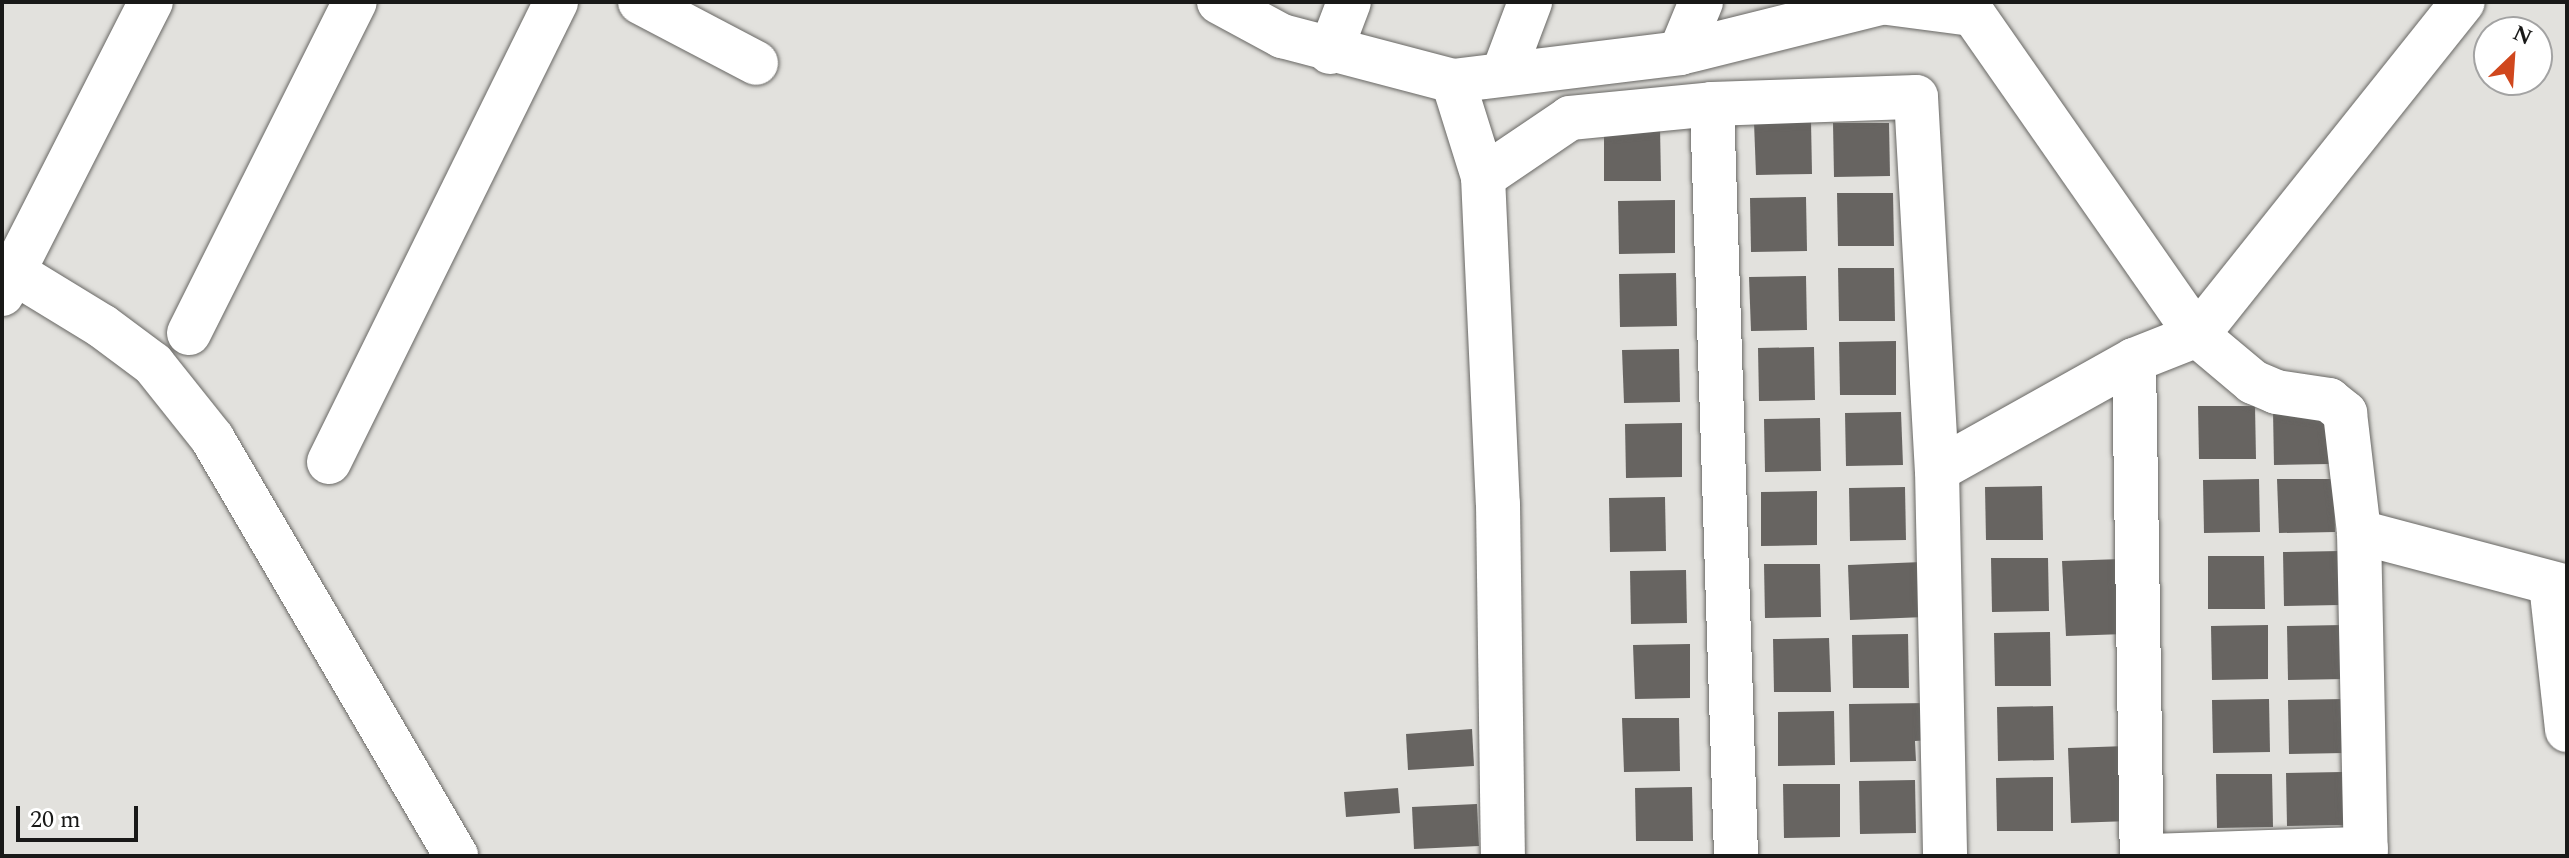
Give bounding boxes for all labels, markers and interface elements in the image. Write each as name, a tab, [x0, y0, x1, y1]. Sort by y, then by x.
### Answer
north arrow	[2473, 16, 2553, 96]
text: N	[2507, 17, 2538, 54]
scale bar	[20, 790, 142, 840]
text: 20 m	[30, 802, 81, 838]

